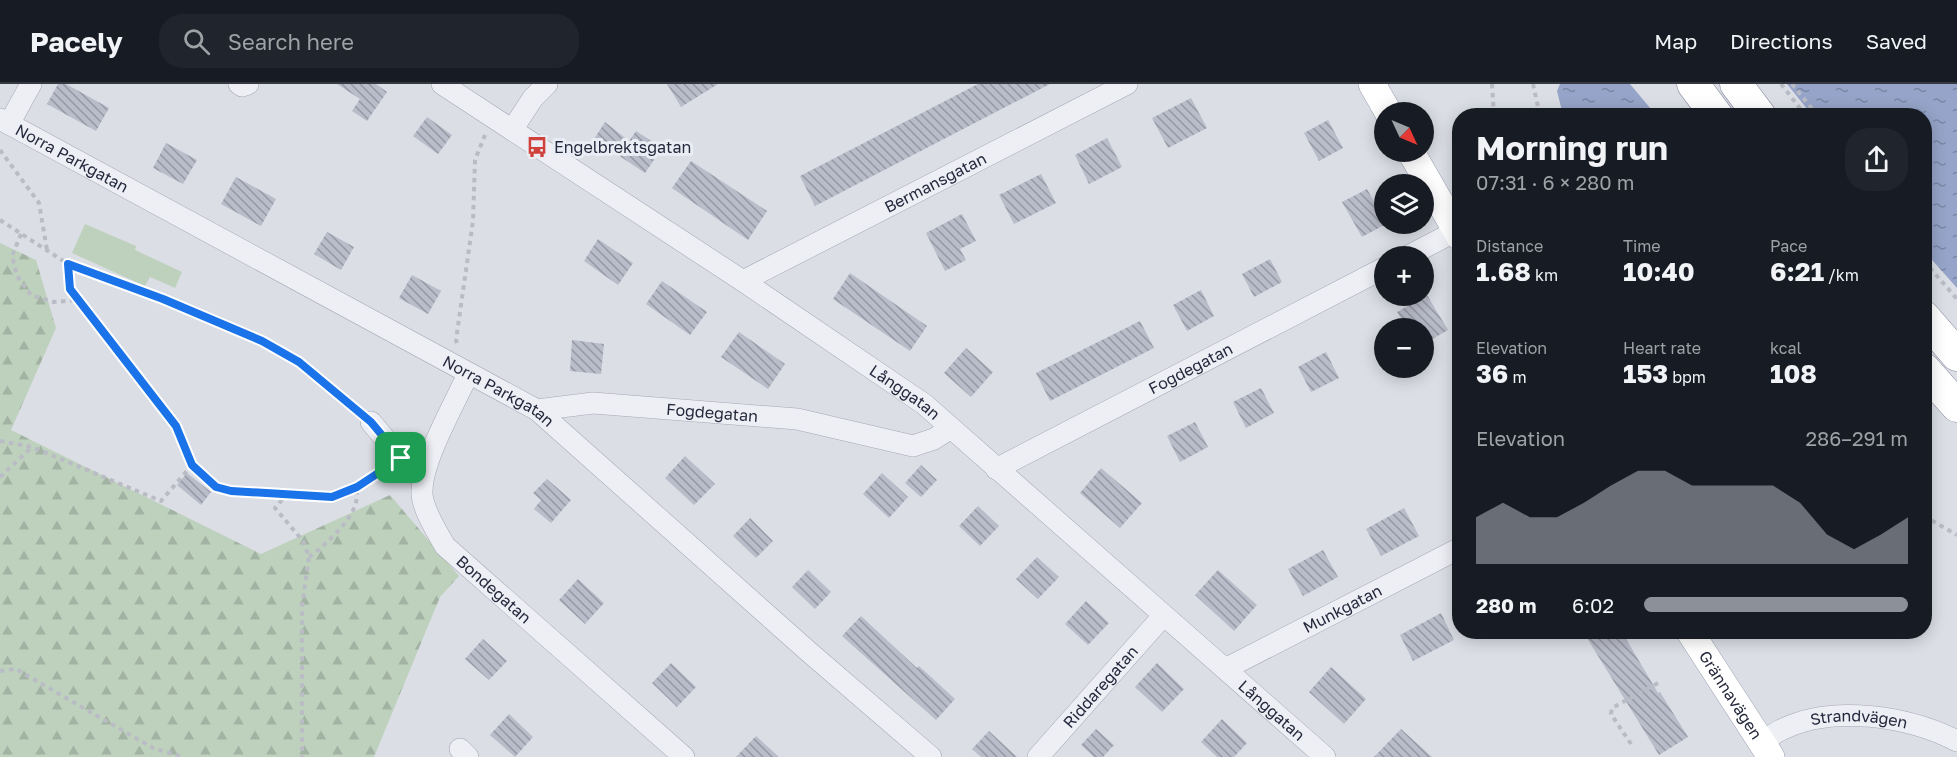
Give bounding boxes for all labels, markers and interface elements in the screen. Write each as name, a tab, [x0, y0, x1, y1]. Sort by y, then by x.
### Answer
search box	[159, 14, 579, 68]
text: Pacely	[30, 25, 123, 58]
icon: search	[180, 25, 213, 58]
text: Search here	[228, 28, 354, 55]
text: Map	[1654, 28, 1697, 54]
text: Directions	[1730, 28, 1833, 54]
text: Saved	[1866, 28, 1927, 54]
north arrow	[1374, 102, 1434, 162]
map controls	[1374, 102, 1434, 378]
street label: Norra Parkgatan	[12, 119, 132, 197]
text: Morning run	[1476, 128, 1668, 167]
button: share	[1845, 128, 1908, 191]
bus stop icon: Engelbrektsgatan	[525, 135, 549, 159]
place label: Engelbrektsgatan	[554, 137, 691, 157]
street label: Bermansgatan	[881, 148, 990, 217]
text: 07:31 · 6 × 280 m	[1476, 170, 1634, 194]
button: layers	[1374, 174, 1434, 234]
text: Distance	[1476, 236, 1543, 256]
text: Time	[1623, 236, 1661, 256]
text: Pace	[1770, 236, 1807, 256]
button: +	[1374, 246, 1434, 306]
text: 1.68	[1476, 256, 1531, 287]
text: 10:40	[1623, 256, 1695, 287]
text: 6:21	[1770, 256, 1824, 287]
text: km	[1531, 265, 1558, 285]
text: /km	[1824, 265, 1859, 285]
button: −	[1374, 318, 1434, 378]
street label: Fogdegatan	[1145, 338, 1236, 398]
text: Elevation	[1476, 338, 1547, 358]
text: Heart rate	[1623, 338, 1701, 358]
text: kcal	[1770, 338, 1802, 358]
street label: Norra Parkgatan	[439, 351, 559, 431]
text: 36	[1476, 358, 1508, 389]
text: 153	[1623, 358, 1668, 389]
text: 108	[1770, 358, 1817, 389]
street label: Långgatan	[866, 360, 944, 424]
text: m	[1508, 367, 1527, 387]
text: bpm	[1668, 367, 1706, 387]
street label: Fogdegatan	[666, 399, 759, 426]
text: Elevation	[1476, 426, 1565, 450]
text: 286–291 m	[1805, 426, 1908, 450]
pin	[375, 432, 426, 483]
icon: arrive	[384, 441, 417, 474]
street label: Bondegatan	[452, 551, 536, 628]
street label: Munkgatan	[1300, 580, 1385, 637]
text: 280 m	[1476, 593, 1537, 617]
text: 6:02	[1572, 593, 1614, 617]
street label: Riddaregatan	[1059, 641, 1142, 732]
street label: Grännavägen	[1695, 647, 1767, 743]
street label: Långgatan	[1234, 676, 1309, 745]
street label: Strandvägen	[1808, 705, 1910, 732]

